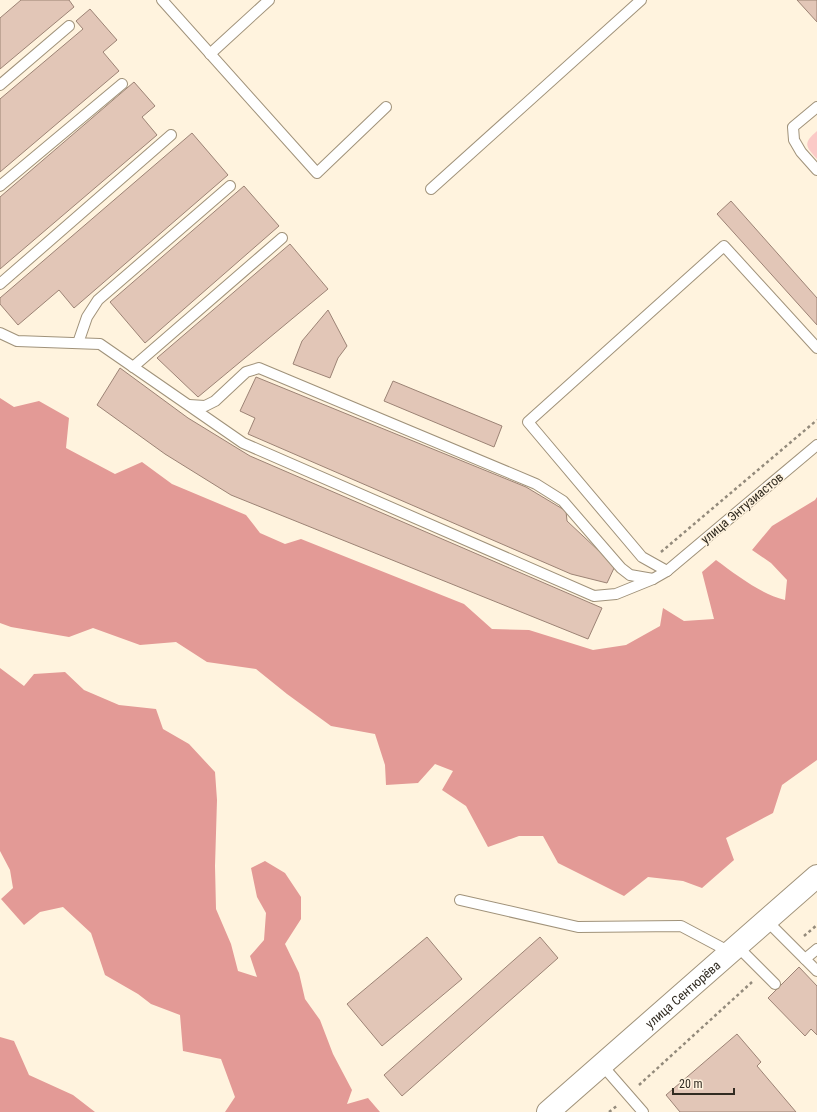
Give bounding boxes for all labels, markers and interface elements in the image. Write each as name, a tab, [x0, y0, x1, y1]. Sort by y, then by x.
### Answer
street label: улица Энтузиастов	[698, 469, 786, 547]
street label: улица Сентюрёва	[642, 957, 723, 1031]
scale bar	[673, 1070, 734, 1096]
text: 20 m	[679, 1077, 703, 1091]

